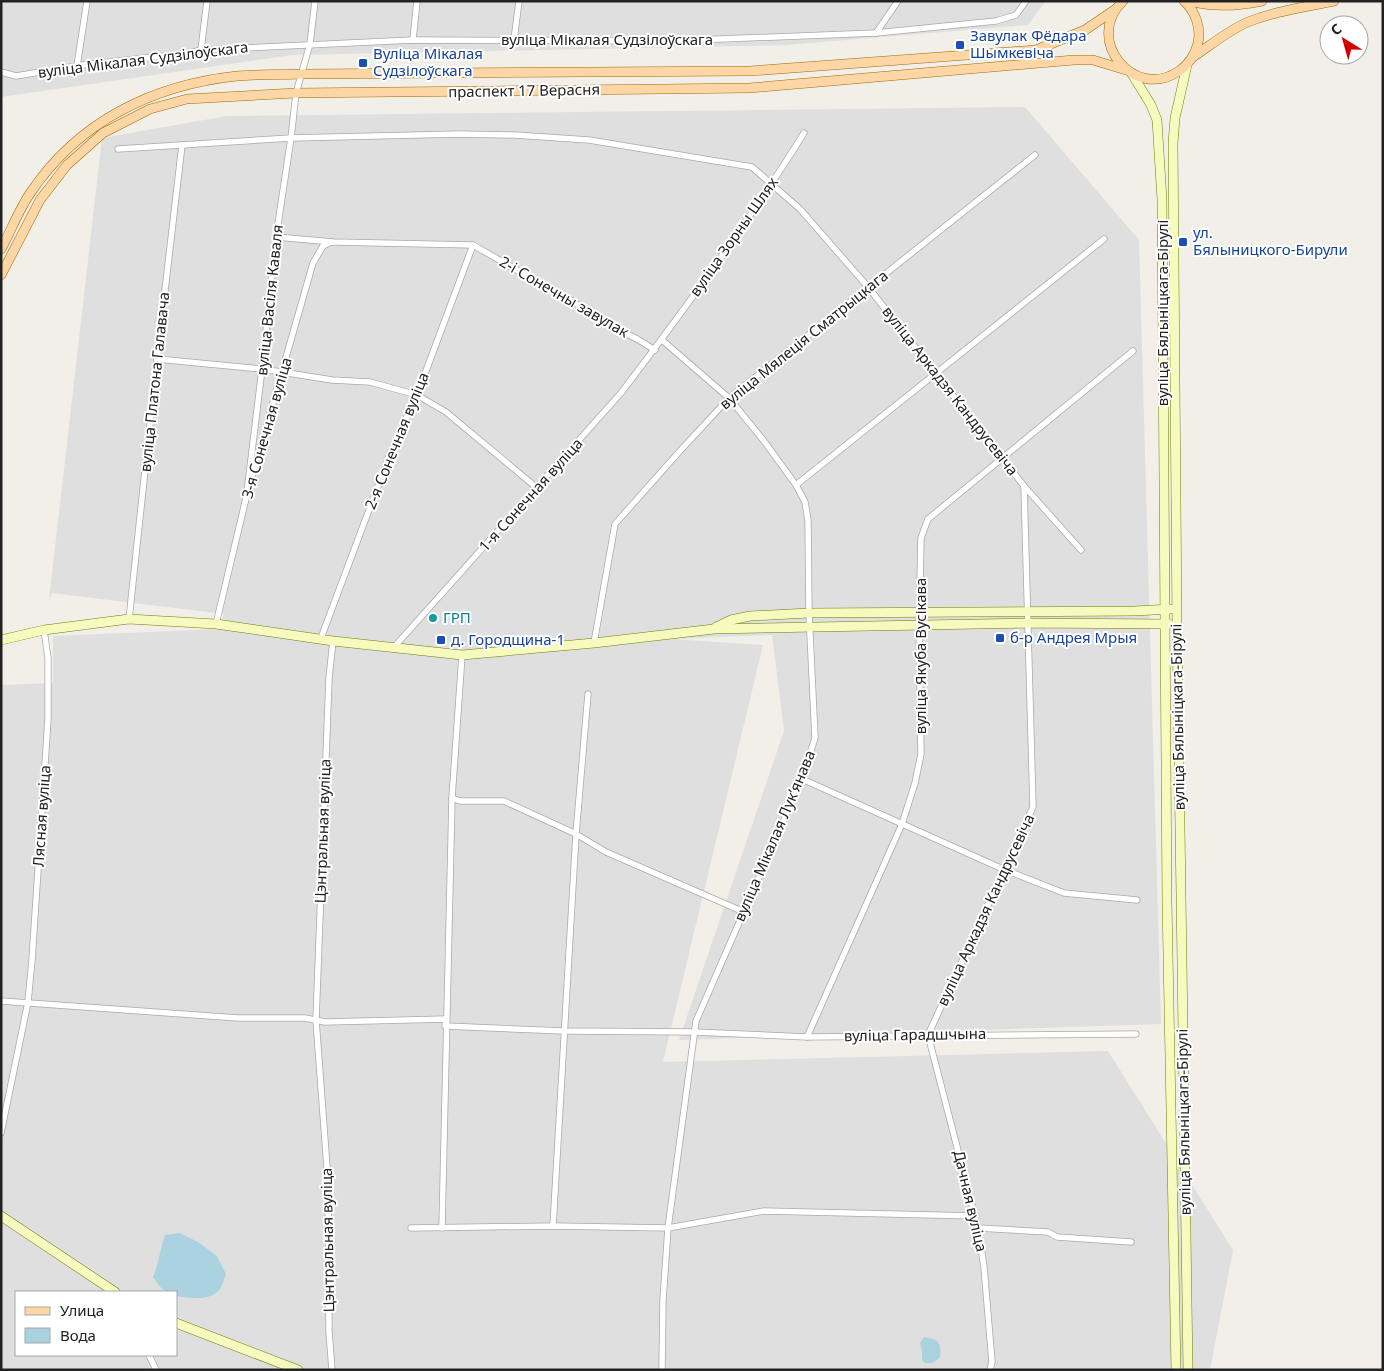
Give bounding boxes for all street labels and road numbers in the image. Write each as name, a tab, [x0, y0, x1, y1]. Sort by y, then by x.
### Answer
street label: вуліца Мікалая Судзілоўскага	[501, 29, 713, 49]
street label: вуліца Мікалая Судзілоўскага	[36, 36, 249, 82]
street label: праспект 17 Верасня	[448, 79, 600, 101]
street label: вуліца Зорны Шлях	[685, 173, 782, 300]
street label: вуліца Бялыніцкага-Бірулі	[1152, 220, 1172, 406]
street label: вуліца Васіля Каваля	[251, 223, 287, 376]
street label: 2-і Сонечны завулак	[496, 251, 633, 341]
street label: вуліца Мялеція Сматрыцкага	[715, 265, 892, 413]
street label: вуліца Платона Галавача	[135, 291, 173, 473]
street label: вуліца Аркадзя Кандрусевіча	[878, 302, 1023, 479]
street label: 3-я Сонечная вуліца	[236, 355, 296, 501]
street label: 2-я Сонечная вуліца	[359, 369, 433, 512]
street label: 1-я Сонечная вуліца	[474, 433, 587, 555]
street label: вуліца Якуба Вусікава	[910, 578, 930, 734]
street label: вуліца Бялыніцкага-Бірулі	[1165, 624, 1189, 811]
street label: вуліца Мікалая Лукʼянава	[729, 747, 819, 924]
street label: Цэнтральная вуліца	[309, 758, 335, 904]
street label: Лясная вуліца	[27, 764, 55, 868]
street label: вуліца Аркадзя Кандрусевіча	[932, 810, 1038, 1009]
street label: вуліца Гарадшчына	[844, 1023, 986, 1045]
street label: вуліца Бялыніцкага-Бірулі	[1171, 1029, 1195, 1216]
street label: Дачная вуліца	[950, 1148, 992, 1254]
street label: Цэнтральная вуліца	[316, 1168, 338, 1313]

